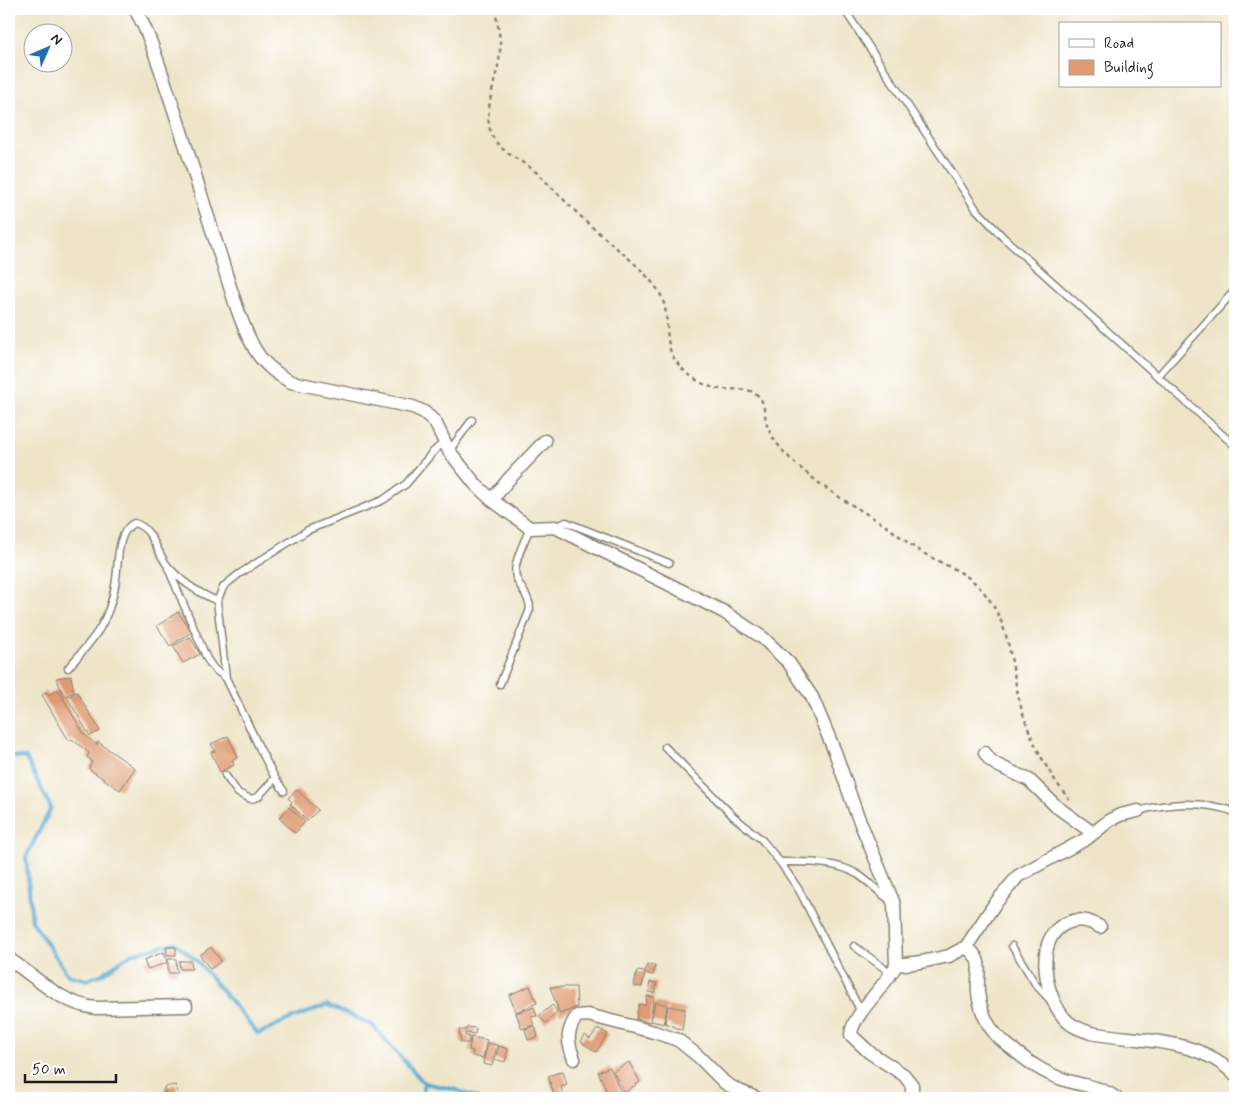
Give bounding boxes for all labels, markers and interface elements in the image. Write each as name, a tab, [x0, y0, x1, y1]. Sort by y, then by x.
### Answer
north arrow	[22, 22, 72, 72]
legend	[1059, 22, 1222, 88]
text: N	[47, 30, 66, 49]
text: Road	[1104, 34, 1134, 54]
text: Building	[1104, 58, 1154, 79]
scale bar	[25, 1052, 116, 1084]
text: 50 m	[32, 1060, 66, 1080]

